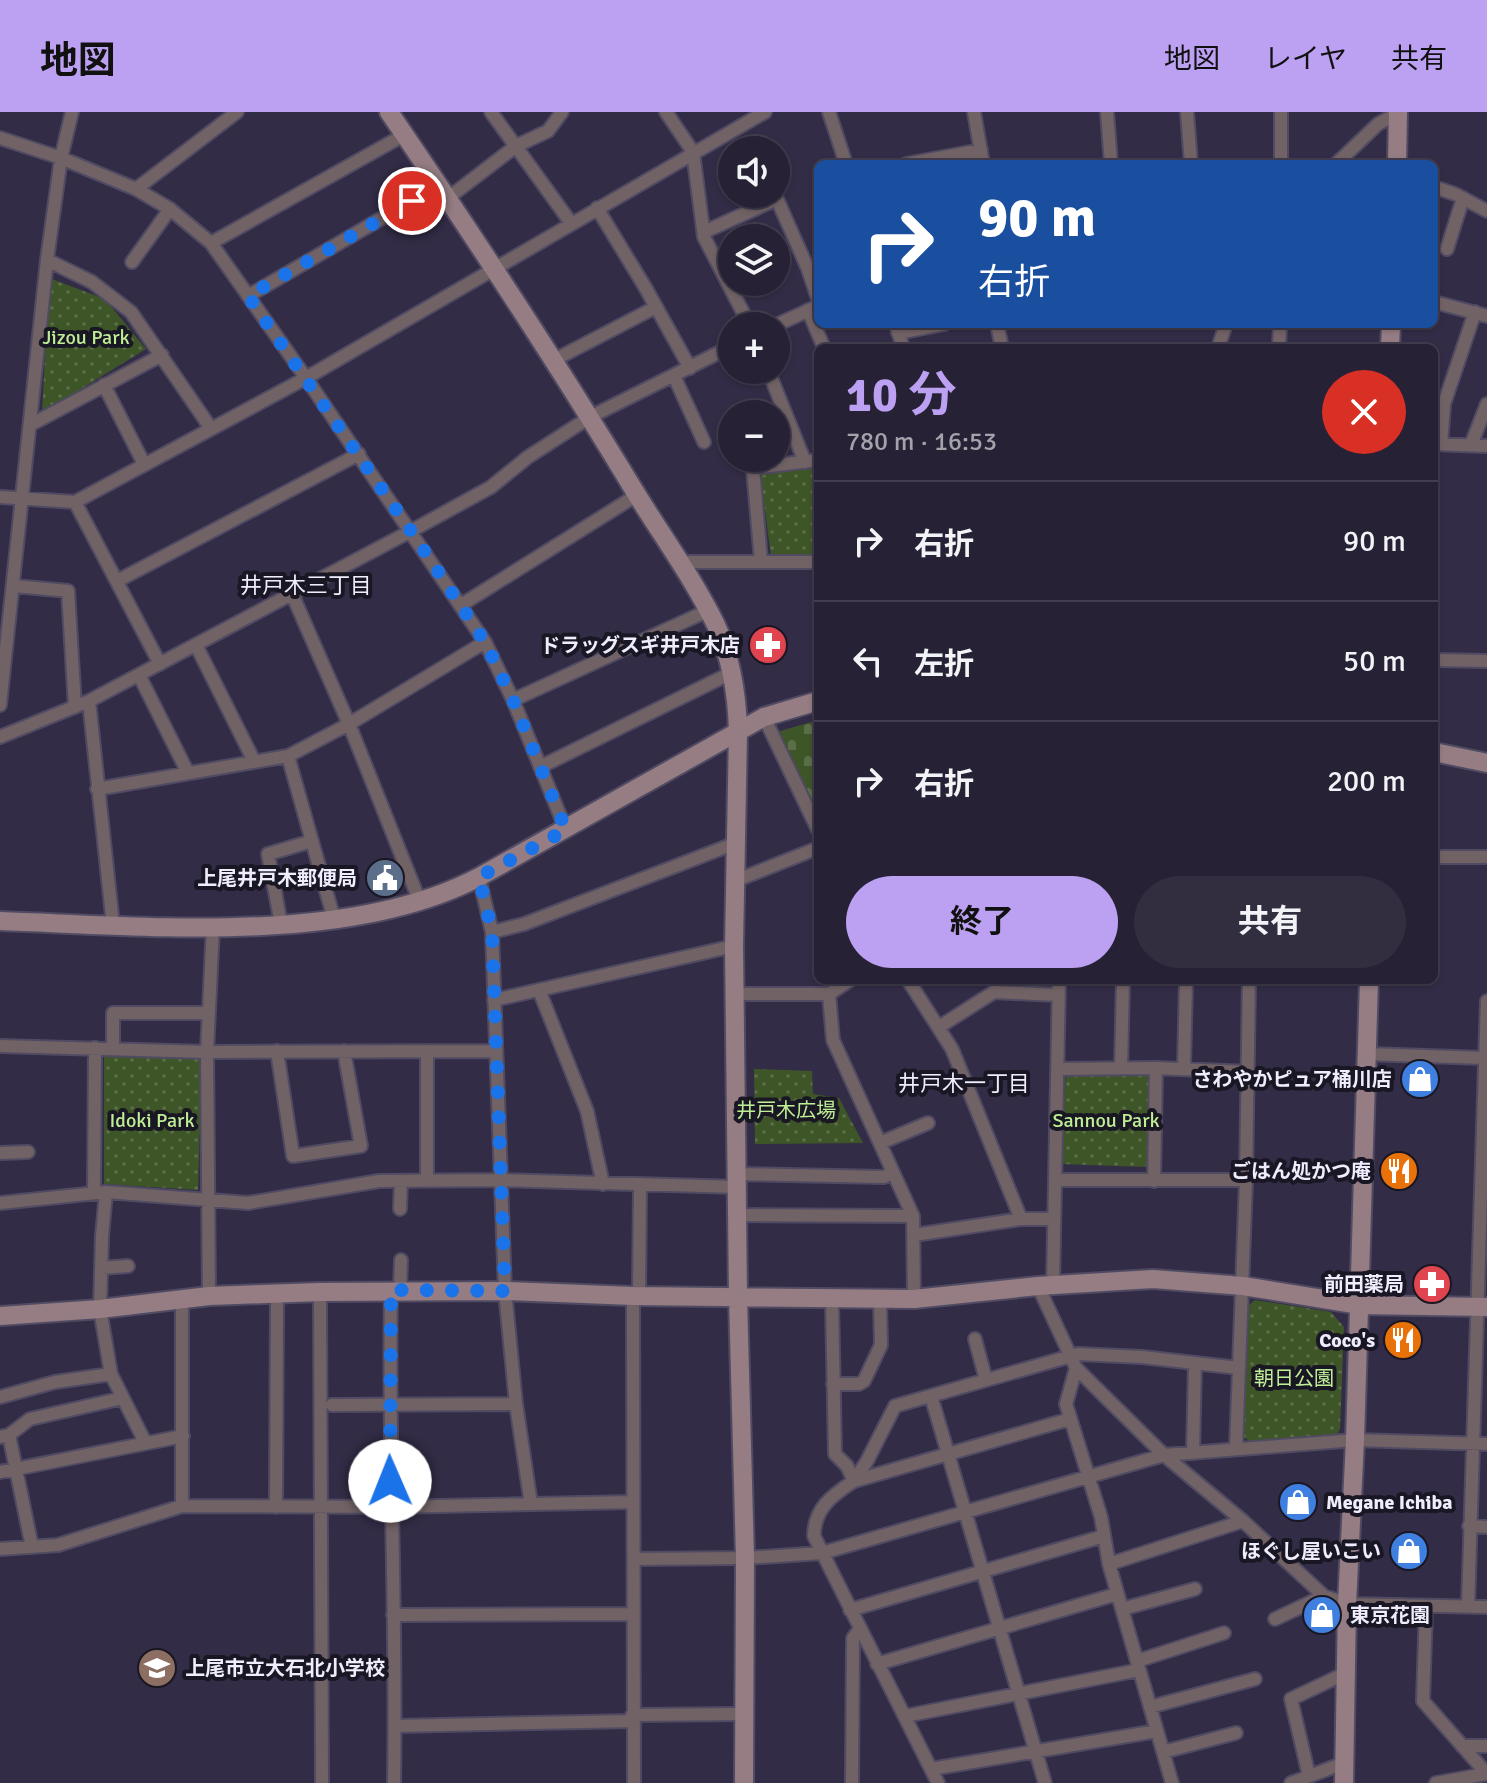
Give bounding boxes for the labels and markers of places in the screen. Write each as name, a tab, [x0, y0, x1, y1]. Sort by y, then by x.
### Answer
pin	[378, 167, 446, 235]
pharmacy icon: ドラッグスギ井戸木店	[747, 624, 789, 666]
place label: ドラッグスギ井戸木店	[540, 633, 740, 658]
public building icon: 上尾井戸木郵便局	[364, 857, 406, 899]
place label: 上尾井戸木郵便局	[197, 866, 357, 891]
shop icon: さわやかピュア桶川店	[1399, 1058, 1441, 1100]
place label: さわやかピュア桶川店	[1192, 1067, 1392, 1092]
restaurant icon: ごはん処かつ庵	[1378, 1150, 1420, 1192]
place label: ごはん処かつ庵	[1231, 1159, 1371, 1184]
pharmacy icon: 前田薬局	[1411, 1263, 1453, 1305]
place label: 前田薬局	[1324, 1272, 1404, 1297]
restaurant icon: Coco's	[1382, 1319, 1424, 1361]
place label: Coco's	[1319, 1328, 1375, 1353]
shop icon: Megane Ichiba	[1277, 1481, 1319, 1523]
place label: Megane Ichiba	[1326, 1490, 1452, 1515]
shop icon: ほぐし屋いこい	[1388, 1530, 1430, 1572]
place label: ほぐし屋いこい	[1241, 1539, 1381, 1564]
shop icon: 東京花園	[1301, 1594, 1343, 1636]
place label: 東京花園	[1350, 1603, 1430, 1628]
school or university icon: 上尾市立大石北小学校	[136, 1647, 178, 1689]
place label: 上尾市立大石北小学校	[185, 1656, 385, 1681]

